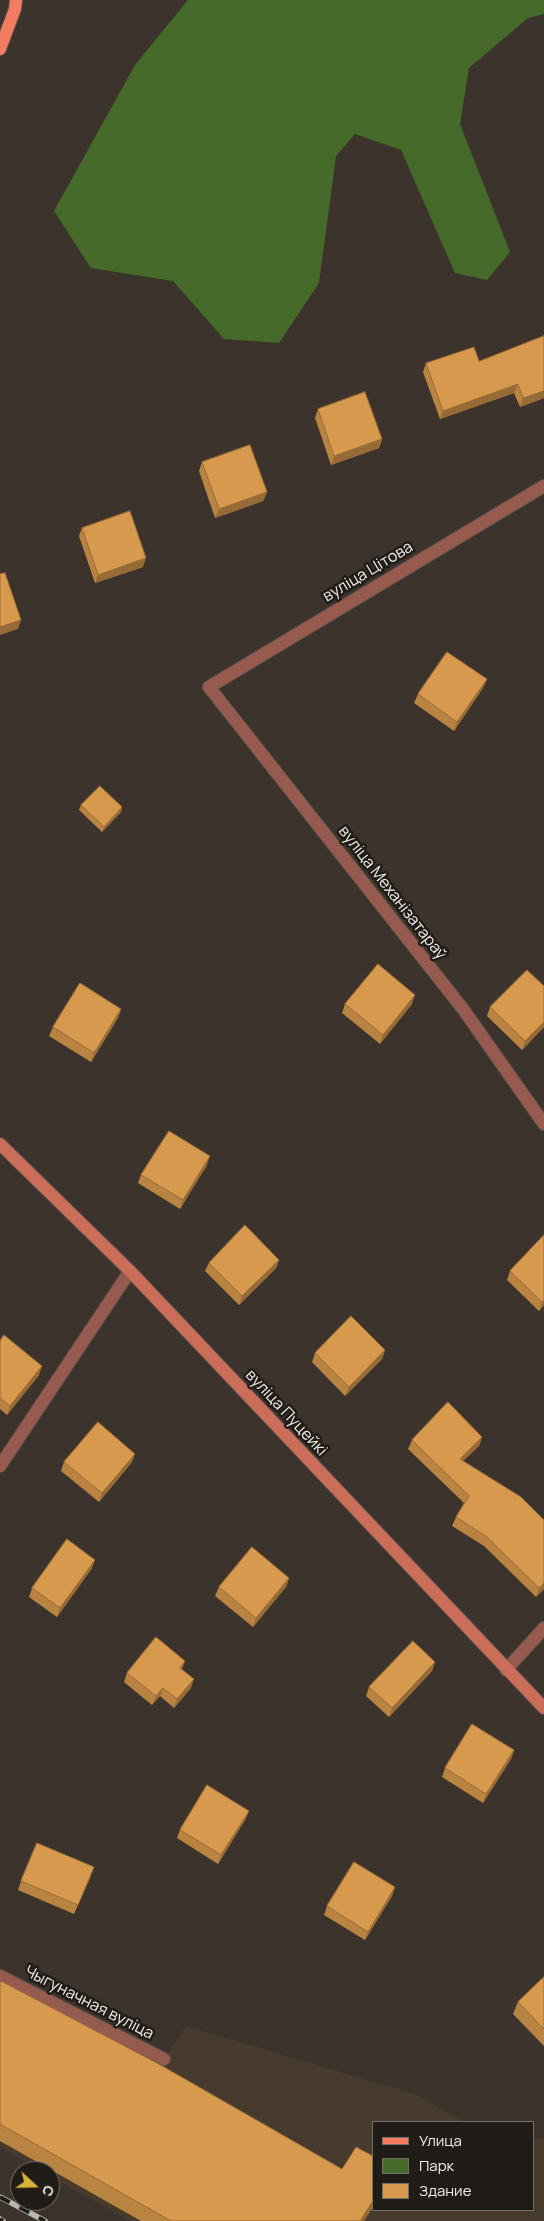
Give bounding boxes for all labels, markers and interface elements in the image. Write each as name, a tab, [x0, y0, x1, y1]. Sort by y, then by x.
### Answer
street label: вуліца Цітова	[319, 538, 417, 606]
street label: вуліца Механізатараў	[334, 822, 450, 964]
street label: вуліца Пуцейкі	[241, 1366, 331, 1460]
street label: Чыгуначная вуліца	[21, 1962, 157, 2044]
legend	[372, 2121, 534, 2211]
text: Улица	[419, 2130, 462, 2151]
text: Парк	[419, 2155, 454, 2176]
north arrow	[10, 2161, 60, 2211]
text: Здание	[419, 2180, 471, 2201]
text: С	[38, 2183, 59, 2199]

